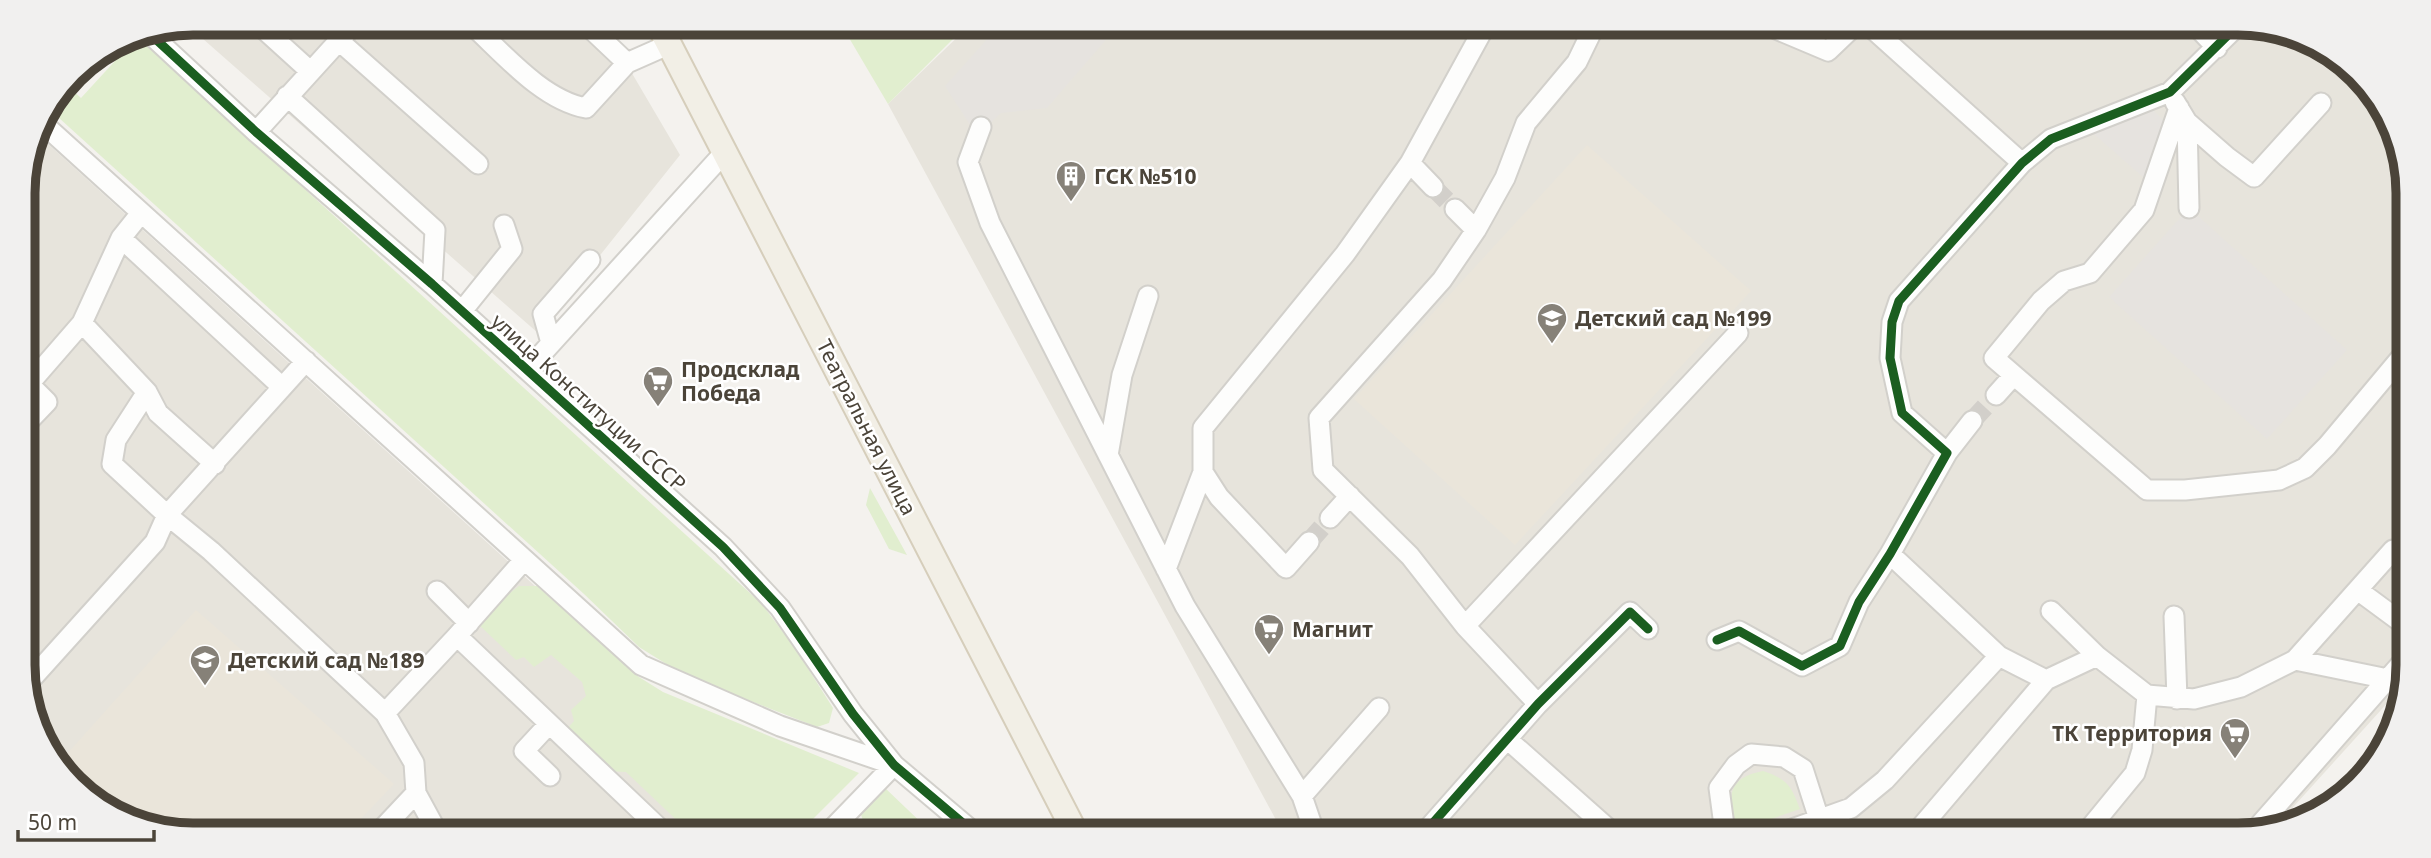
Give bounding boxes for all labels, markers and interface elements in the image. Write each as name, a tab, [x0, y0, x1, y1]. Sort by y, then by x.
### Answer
building icon: ГСК №510	[1054, 159, 1088, 203]
place label: ГСК №510	[1094, 162, 1197, 190]
school or university icon: Детский сад №199	[1535, 301, 1569, 345]
place label: Детский сад №199	[1575, 304, 1771, 332]
street label: улица Конституции СССР	[486, 307, 692, 497]
street label: Театральная улица	[811, 334, 923, 520]
place label: Продсклад Победа	[681, 355, 800, 407]
supermarket icon: Продсклад Победа	[641, 364, 675, 408]
supermarket icon: Магнит	[1252, 612, 1286, 656]
place label: Магнит	[1292, 615, 1373, 643]
school or university icon: Детский сад №189	[188, 643, 222, 687]
place label: Детский сад №189	[228, 646, 424, 674]
supermarket icon: ТК Территория	[2218, 716, 2252, 760]
place label: ТК Территория	[2052, 719, 2212, 747]
scale bar	[18, 798, 154, 842]
text: 50 m	[28, 808, 77, 836]

